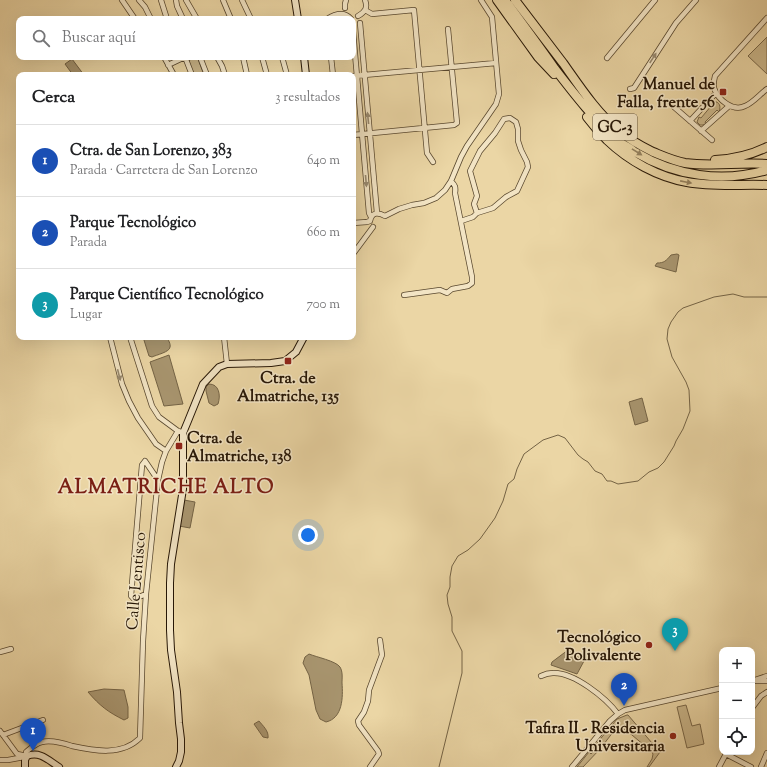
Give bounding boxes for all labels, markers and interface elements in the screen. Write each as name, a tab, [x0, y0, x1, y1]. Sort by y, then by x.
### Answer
search box	[16, 16, 356, 60]
icon: search	[30, 27, 52, 49]
text: Buscar aquí	[62, 28, 136, 49]
one-way arrow	[649, 53, 657, 63]
place label: Manuel de Falla, frente 56	[617, 74, 716, 115]
text: Cerca	[32, 86, 75, 110]
marker: Manuel de Falla, frente 56	[718, 87, 728, 97]
text: 3 resultados	[275, 89, 340, 107]
one-way arrow	[365, 112, 372, 124]
road number: GC-3	[593, 114, 637, 140]
text: Ctra. de San Lorenzo, 383	[70, 141, 232, 162]
one-way arrow	[631, 149, 643, 156]
text: 1	[43, 152, 47, 170]
text: 640 m	[307, 152, 340, 170]
text: Parada · Carretera de San Lorenzo	[70, 162, 258, 180]
one-way arrow	[363, 175, 370, 187]
one-way arrow	[680, 179, 692, 185]
text: Parque Tecnológico	[70, 213, 196, 234]
text: 2	[42, 224, 48, 242]
text: 660 m	[307, 224, 340, 242]
text: Parada	[70, 234, 107, 252]
text: Parque Científico Tecnológico	[70, 285, 264, 306]
text: 3	[42, 296, 48, 314]
text: 700 m	[306, 296, 340, 314]
text: Lugar	[70, 306, 102, 324]
marker: Ctra. de Almatriche, 135	[283, 356, 293, 366]
place label: Ctra. de Almatriche, 135	[237, 368, 340, 409]
one-way arrow	[117, 369, 123, 381]
place label: Ctra. de Almatriche, 138	[187, 428, 292, 469]
marker: Ctra. de Almatriche, 138	[174, 441, 184, 451]
district label: ALMATRICHE ALTO	[57, 474, 275, 503]
your location	[298, 525, 318, 545]
street label: Calle Lentisco	[122, 531, 153, 631]
pin: 3	[662, 618, 688, 651]
place label: Tecnológico Polivalente	[557, 627, 642, 668]
marker: Tecnológico Polivalente	[644, 640, 654, 650]
map controls	[719, 647, 755, 755]
button: +	[719, 647, 755, 683]
pin: 2	[611, 673, 637, 706]
button: −	[719, 683, 755, 719]
pin: 1	[20, 718, 46, 751]
place label: Tafira II - Residencia Universitaria	[526, 718, 666, 759]
button: locate	[719, 719, 755, 755]
marker: Tafira II - Residencia Universitaria	[668, 731, 678, 741]

